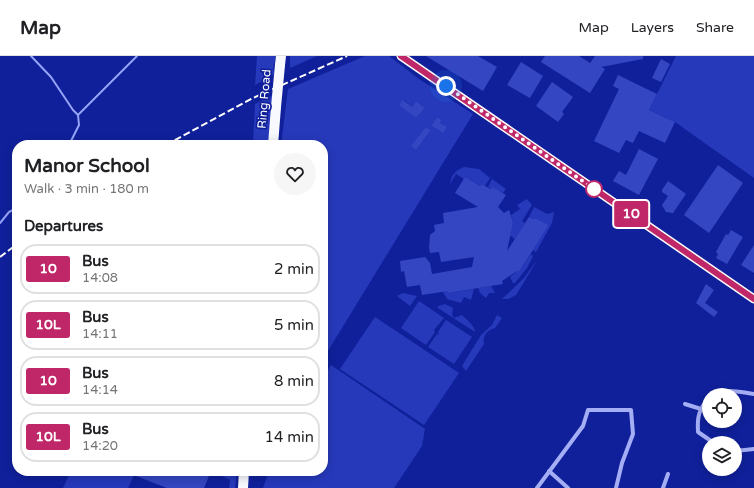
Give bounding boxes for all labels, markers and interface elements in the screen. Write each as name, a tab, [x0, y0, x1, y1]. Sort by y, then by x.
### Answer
text: Map	[20, 17, 61, 39]
text: Map	[579, 19, 609, 36]
text: Layers	[631, 19, 674, 36]
text: Share	[696, 19, 734, 36]
street label: Ring Road	[254, 69, 274, 129]
your location	[436, 76, 456, 96]
button: heart	[274, 153, 316, 195]
text: Manor School	[24, 155, 150, 177]
unlabelled marker	[585, 180, 603, 198]
text: Walk · 3 min · 180 m	[24, 181, 149, 197]
line badge: 10	[613, 201, 649, 227]
text: 10	[622, 205, 640, 222]
text: Departures	[24, 217, 103, 235]
text: Bus	[82, 252, 109, 270]
text: 10	[39, 260, 57, 277]
text: 2 min	[274, 260, 314, 278]
text: 14:08	[82, 270, 118, 286]
text: Bus	[82, 308, 109, 326]
text: 10L	[35, 316, 61, 333]
text: 5 min	[274, 316, 314, 334]
text: 14:11	[82, 326, 118, 342]
text: Bus	[82, 364, 109, 382]
text: 10	[39, 372, 57, 389]
text: 8 min	[274, 372, 314, 390]
text: 14:14	[82, 382, 118, 398]
map controls	[702, 388, 742, 476]
button: locate	[702, 388, 742, 428]
text: Bus	[82, 420, 109, 438]
text: 10L	[35, 428, 61, 445]
text: 14 min	[265, 428, 314, 446]
button: layers	[702, 436, 742, 476]
text: 14:20	[82, 438, 118, 454]

